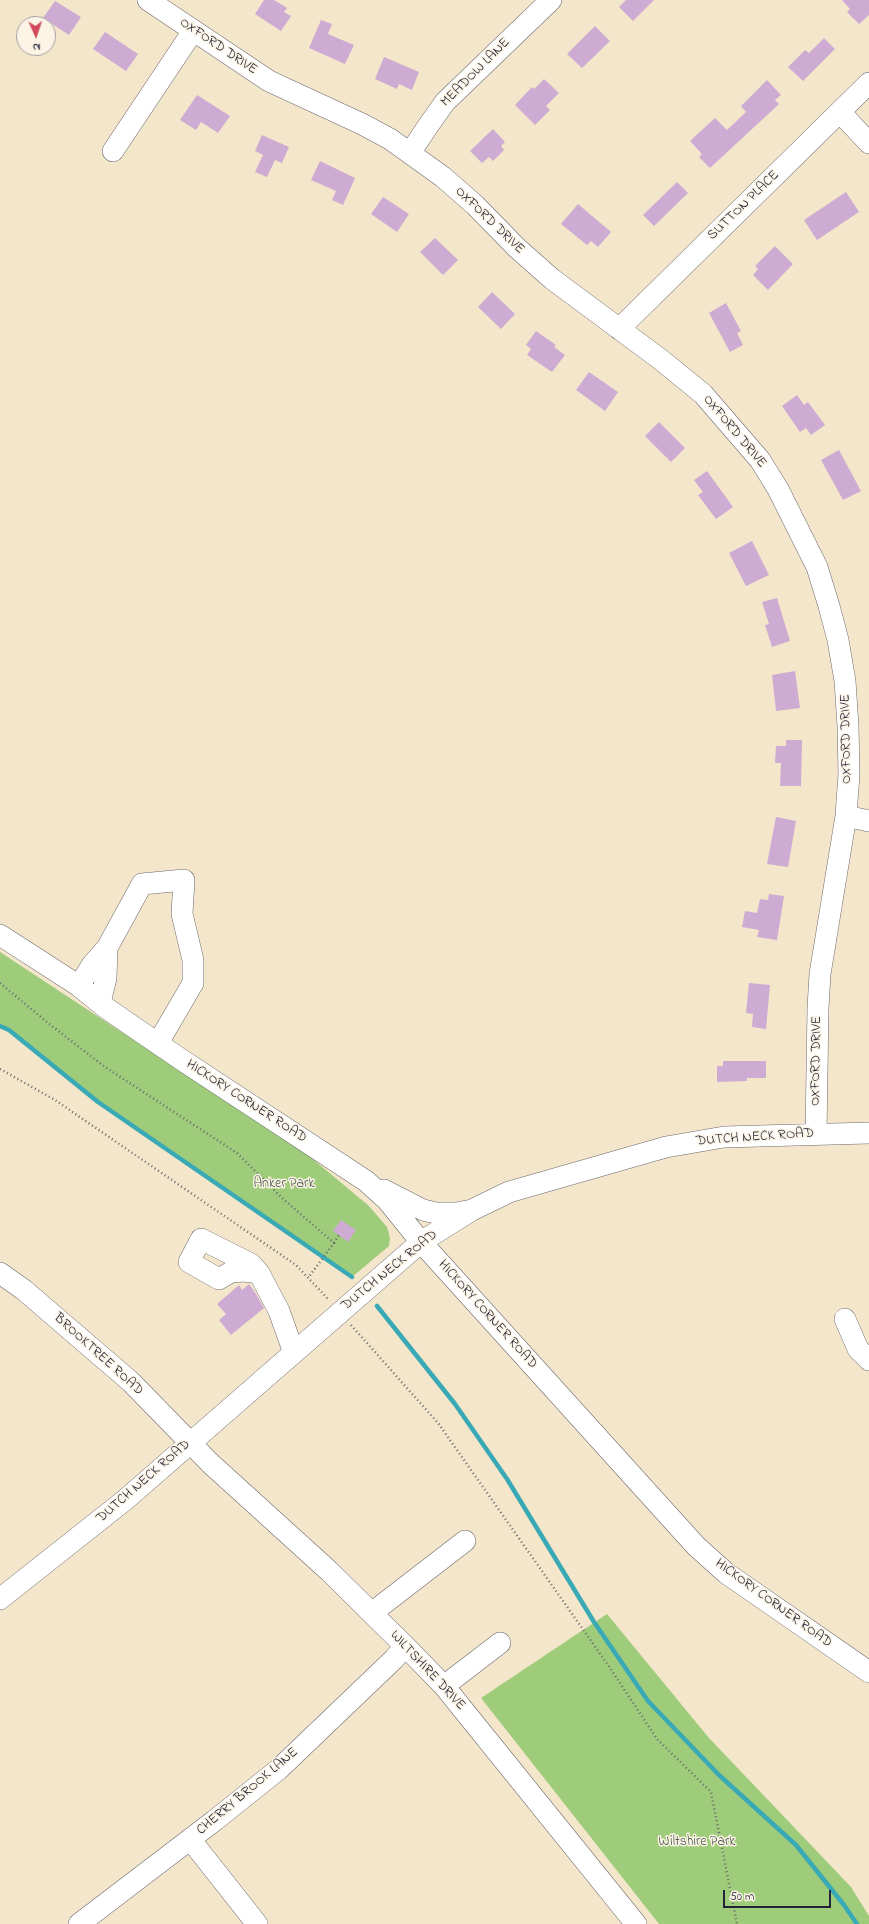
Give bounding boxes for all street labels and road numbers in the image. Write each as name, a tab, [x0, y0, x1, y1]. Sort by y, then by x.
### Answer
street label: OXFORD DRIVE	[176, 15, 260, 79]
street label: MEADOW LANE	[438, 35, 514, 111]
street label: SUTTON PLACE	[705, 168, 783, 244]
street label: OXFORD DRIVE	[451, 184, 527, 258]
street label: OXFORD DRIVE	[699, 392, 769, 472]
street label: OXFORD DRIVE	[838, 694, 856, 784]
street label: OXFORD DRIVE	[808, 1016, 826, 1106]
street label: HICKORY CORNER ROAD	[183, 1057, 309, 1147]
street label: DUTCH NECK ROAD	[695, 1125, 815, 1151]
street label: DUTCH NECK ROAD	[339, 1227, 441, 1315]
street label: HICKORY CORNER ROAD	[434, 1257, 540, 1373]
street label: BROOKTREE ROAD	[50, 1310, 146, 1400]
street label: DUTCH NECK ROAD	[94, 1437, 194, 1527]
street label: HICKORY CORNER ROAD	[711, 1556, 835, 1652]
street label: WILTSHIRE DRIVE	[386, 1628, 468, 1714]
street label: CHERRY BROOK LANE	[194, 1745, 302, 1839]

